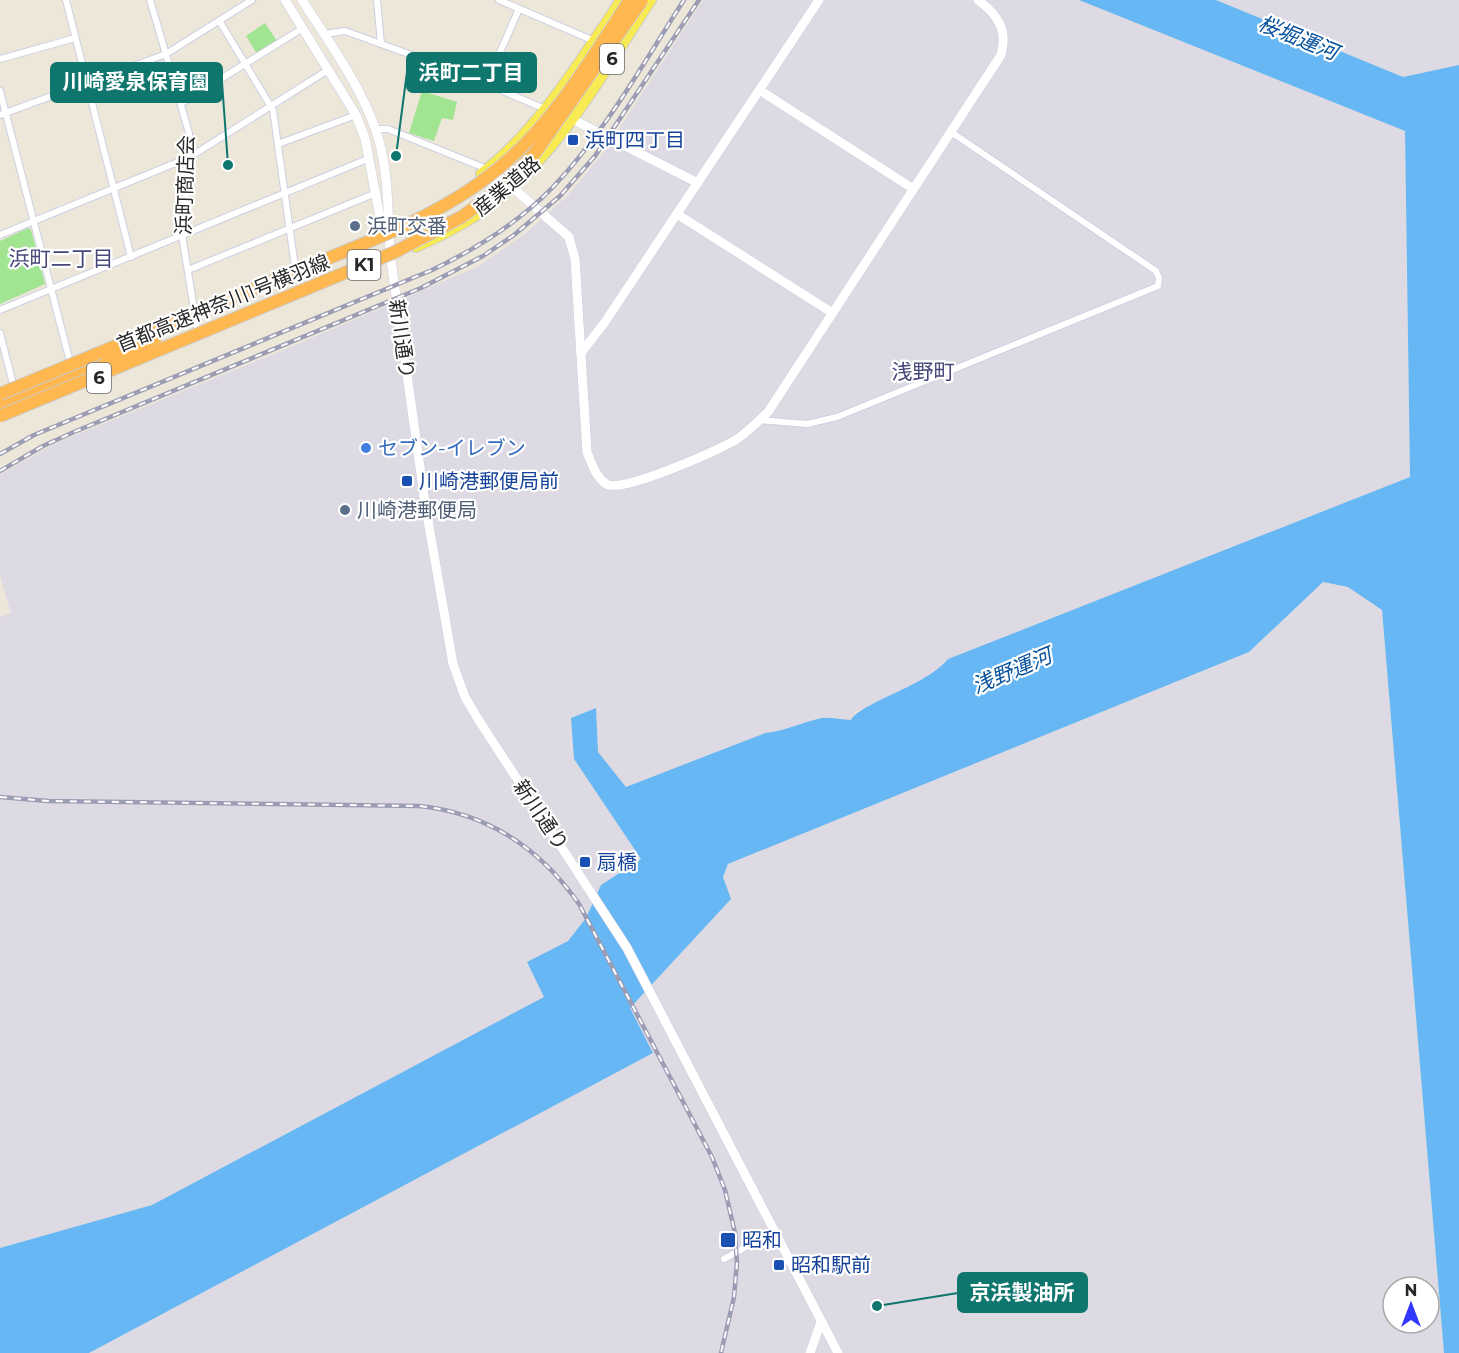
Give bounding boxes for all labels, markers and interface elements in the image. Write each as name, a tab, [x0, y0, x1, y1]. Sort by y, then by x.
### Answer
water label: 桜堀運河	[1255, 10, 1346, 66]
road number: 6	[600, 44, 624, 74]
callout: 浜町二丁目	[407, 53, 536, 92]
text: 浜町二丁目	[419, 60, 524, 85]
callout: 川崎愛泉保育園	[51, 63, 222, 102]
text: 川崎愛泉保育園	[63, 69, 210, 94]
place label: 浜町四丁目	[585, 128, 685, 152]
marker: 浜町四丁目	[566, 133, 580, 147]
street label: 浜町商店会	[171, 135, 199, 235]
street label: 産業道路	[469, 151, 545, 221]
place label: 浜町交番	[367, 214, 447, 238]
marker: 浜町交番	[348, 219, 362, 233]
district label: 浜町二丁目	[9, 246, 114, 271]
street label: 首都高速神奈川1号横羽線	[113, 249, 333, 357]
road number: K1	[348, 250, 380, 280]
street label: 新川通り	[385, 298, 419, 380]
district label: 浅野町	[892, 359, 955, 384]
road number: 6	[87, 363, 111, 393]
place label: セブン-イレブン	[378, 436, 526, 460]
marker: セブン-イレブン	[359, 441, 373, 455]
place label: 川崎港郵便局前	[419, 469, 559, 493]
marker: 川崎港郵便局前	[400, 474, 414, 488]
place label: 川崎港郵便局	[357, 498, 477, 522]
marker: 川崎港郵便局	[338, 503, 352, 517]
water label: 浅野運河	[968, 641, 1059, 698]
street label: 新川通り	[509, 775, 573, 855]
place label: 扇橋	[597, 850, 637, 874]
marker: 扇橋	[578, 855, 592, 869]
place label: 昭和	[742, 1228, 782, 1252]
marker: 昭和	[719, 1231, 737, 1249]
place label: 昭和駅前	[791, 1253, 871, 1277]
marker: 昭和駅前	[772, 1258, 786, 1272]
callout: 京浜製油所	[958, 1273, 1087, 1312]
north arrow	[1381, 1275, 1441, 1335]
text: 京浜製油所	[970, 1280, 1075, 1305]
text: N	[1405, 1281, 1417, 1300]

